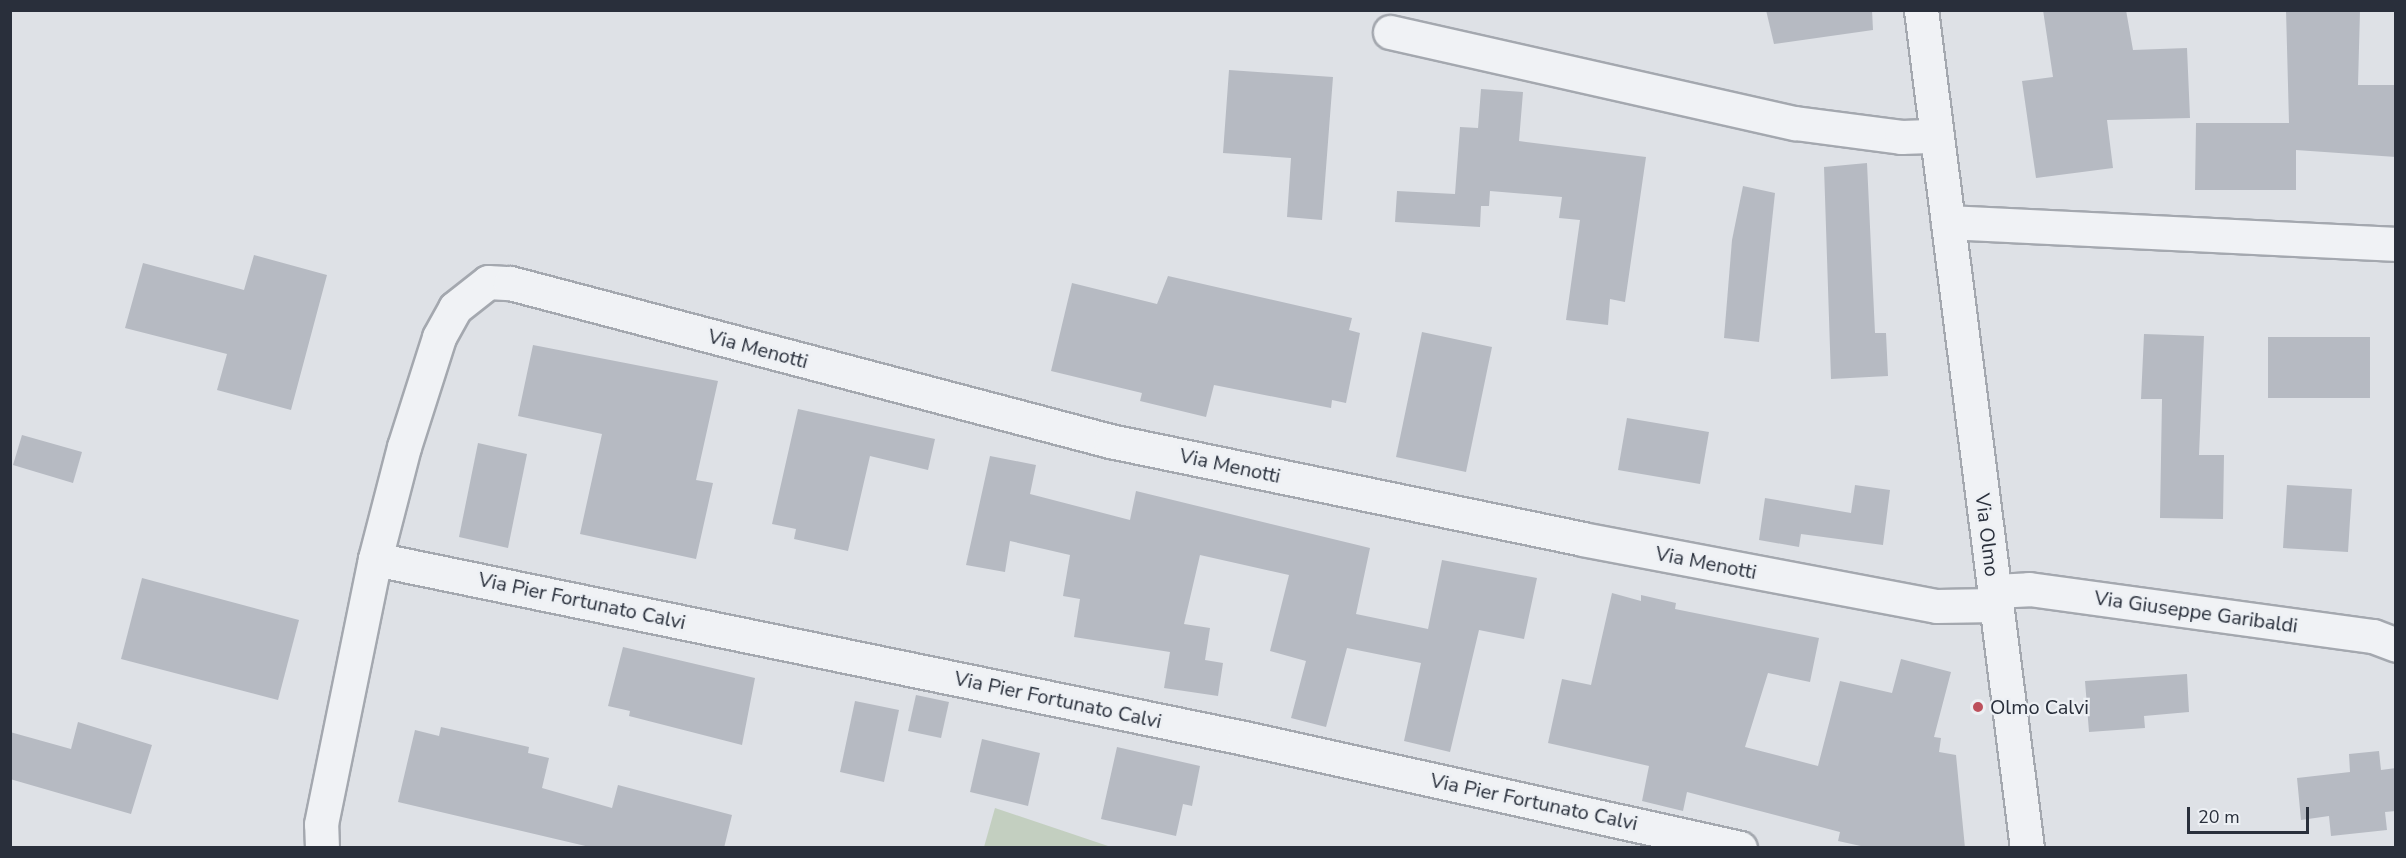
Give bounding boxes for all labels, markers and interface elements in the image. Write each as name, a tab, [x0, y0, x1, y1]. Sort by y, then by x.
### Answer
street label: Via Menotti	[705, 324, 811, 374]
street label: Via Menotti	[1177, 444, 1283, 488]
street label: Via Olmo	[1970, 492, 2004, 578]
street label: Via Menotti	[1653, 541, 1759, 585]
street label: Via Pier Fortunato Calvi	[476, 567, 688, 635]
street label: Via Giuseppe Garibaldi	[2093, 586, 2299, 638]
street label: Via Pier Fortunato Calvi	[952, 666, 1164, 734]
place label: Olmo Calvi	[1990, 695, 2089, 719]
marker: Olmo Calvi	[1971, 700, 1985, 714]
street label: Via Pier Fortunato Calvi	[1428, 768, 1640, 836]
scale bar	[2190, 795, 2312, 833]
text: 20 m	[2198, 805, 2240, 829]

